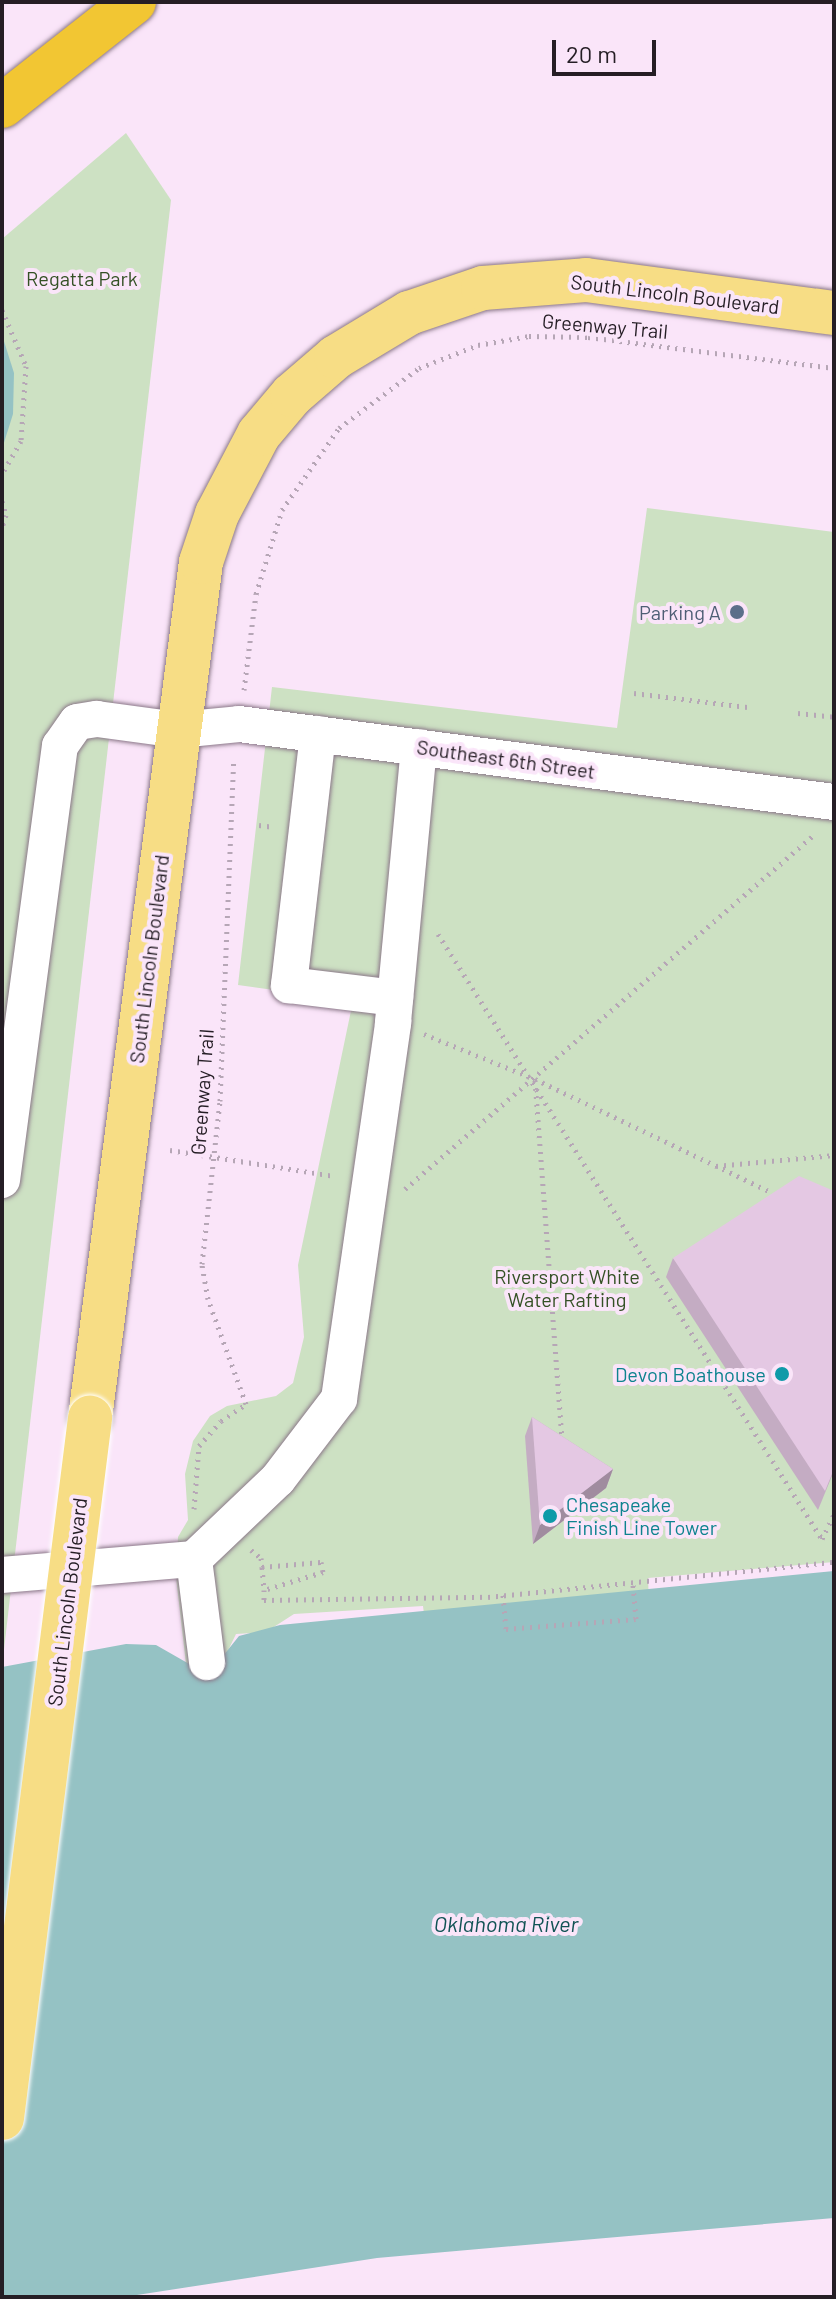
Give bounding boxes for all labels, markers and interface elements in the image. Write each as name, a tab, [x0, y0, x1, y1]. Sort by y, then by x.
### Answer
scale bar	[556, 24, 660, 74]
text: 20 m	[566, 39, 617, 68]
park label: Regatta Park	[26, 266, 138, 290]
street label: South Lincoln Boulevard	[569, 269, 781, 319]
street label: Greenway Trail	[541, 309, 669, 343]
place label: Parking A	[639, 600, 721, 624]
marker: Parking A	[728, 603, 746, 621]
street label: Southeast 6th Street	[415, 735, 597, 783]
street label: South Lincoln Boulevard	[124, 853, 174, 1065]
street label: Greenway Trail	[186, 1028, 218, 1156]
park label: Riversport White Water Rafting	[494, 1265, 640, 1312]
place label: Devon Boathouse	[615, 1362, 766, 1386]
marker: Devon Boathouse	[773, 1365, 791, 1383]
place label: Chesapeake Finish Line Tower	[566, 1492, 717, 1539]
street label: South Lincoln Boulevard	[42, 1496, 92, 1708]
marker: Chesapeake Finish Line Tower	[541, 1507, 559, 1525]
water label: Oklahoma River	[434, 1911, 578, 1937]

